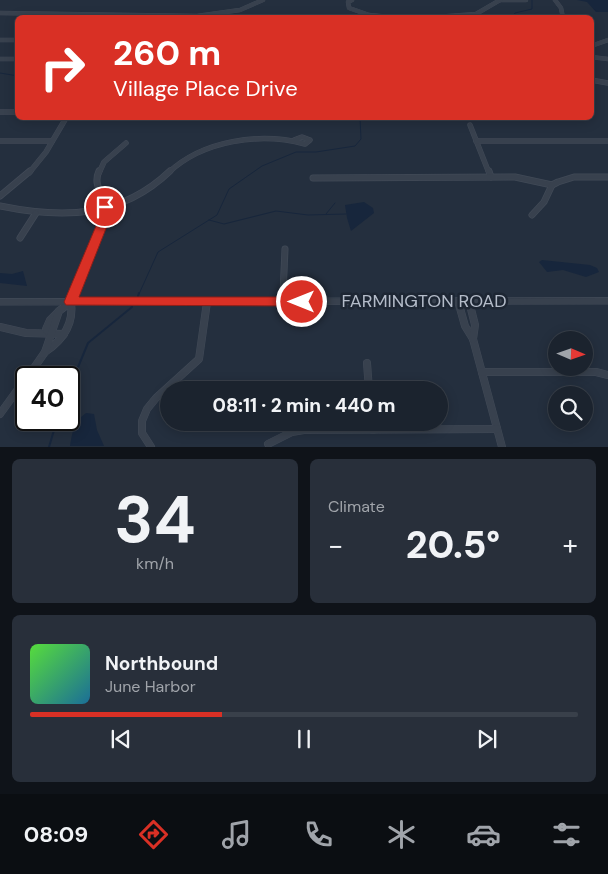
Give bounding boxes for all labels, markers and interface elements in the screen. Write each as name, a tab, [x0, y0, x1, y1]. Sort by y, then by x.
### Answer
text: 260 m	[113, 30, 221, 76]
icon: right	[30, 35, 95, 100]
text: Village Place Drive	[113, 74, 298, 103]
pin	[84, 186, 126, 228]
icon: arrive	[91, 193, 119, 221]
position arrow	[275, 275, 327, 327]
street label: FARMINGTON ROAD	[341, 289, 507, 313]
north arrow	[548, 331, 592, 376]
map controls	[548, 331, 593, 431]
speed limit sign: 40	[15, 366, 80, 431]
button: search	[548, 386, 593, 431]
text: 08:11 · 2 min · 440 m	[213, 393, 396, 418]
text: 34	[114, 478, 196, 562]
text: Climate	[328, 496, 385, 517]
text: 20.5°	[406, 520, 500, 570]
text: −	[328, 527, 343, 564]
text: +	[563, 527, 578, 564]
text: km/h	[136, 553, 174, 574]
text: Northbound	[105, 651, 218, 676]
text: June Harbor	[105, 676, 196, 697]
icon: previous	[107, 725, 135, 753]
icon: pause	[290, 725, 318, 753]
icon: next	[473, 725, 501, 753]
icon: directions	[136, 817, 171, 852]
icon: music	[219, 817, 254, 852]
icon: phone	[301, 817, 336, 852]
icon: climate	[384, 817, 419, 852]
icon: car	[466, 817, 501, 852]
icon: filters	[549, 817, 584, 852]
text: 08:09	[24, 820, 88, 849]

